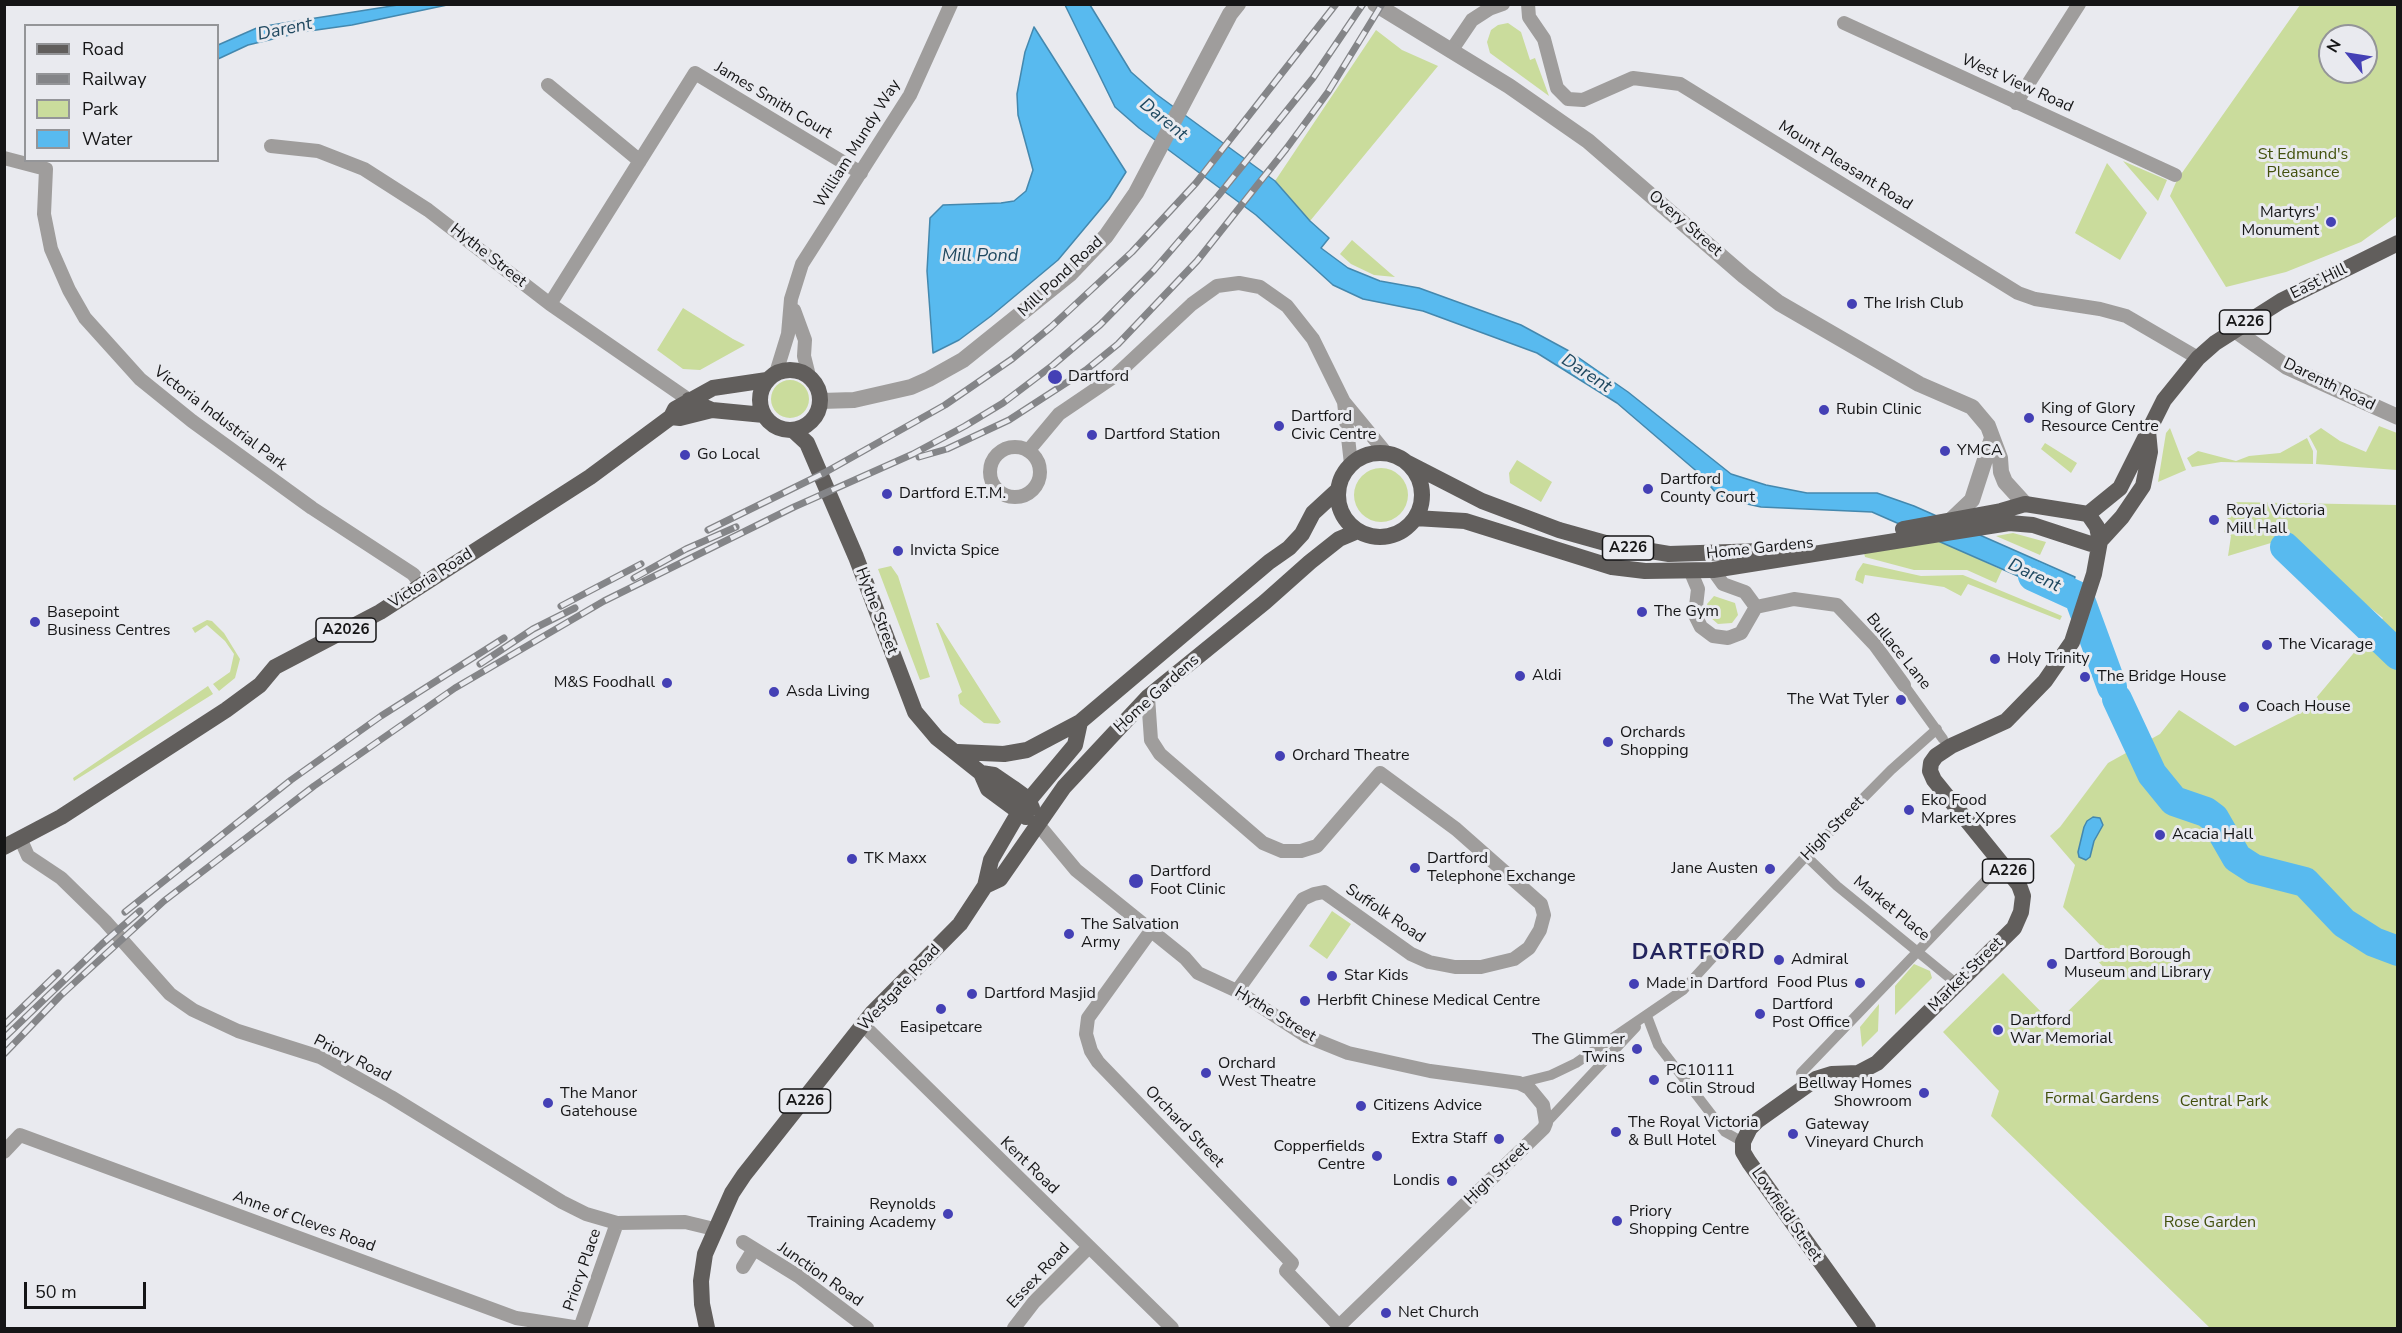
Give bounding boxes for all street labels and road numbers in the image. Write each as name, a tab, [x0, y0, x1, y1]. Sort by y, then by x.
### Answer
street label: West View Road	[1958, 51, 2076, 117]
street label: James Smith Court	[711, 58, 835, 144]
street label: William Mundy Way	[811, 76, 905, 212]
street label: Mount Pleasant Road	[1774, 117, 1916, 215]
street label: Overy Street	[1644, 187, 1726, 261]
street label: Hythe Street	[446, 220, 530, 292]
street label: Mill Pond Road	[1014, 233, 1108, 321]
street label: East Hill	[2288, 260, 2350, 304]
road number: A226	[2220, 310, 2270, 334]
street label: Darenth Road	[2280, 355, 2378, 415]
street label: Victoria Industrial Park	[150, 363, 290, 475]
street label: Home Gardens	[1705, 534, 1815, 564]
road number: A226	[1602, 536, 1654, 560]
street label: Victoria Road	[386, 545, 476, 613]
street label: Hythe Street	[851, 565, 901, 657]
street label: Bullace Lane	[1861, 610, 1935, 694]
road number: A2026	[316, 618, 376, 642]
street label: Home Gardens	[1111, 651, 1203, 737]
street label: High Street	[1798, 793, 1868, 865]
road number: A226	[1982, 859, 2034, 883]
street label: Market Place	[1849, 872, 1933, 946]
street label: Suffolk Road	[1342, 880, 1428, 948]
street label: Market Street	[1925, 934, 2007, 1016]
street label: Westgate Road	[855, 941, 945, 1035]
street label: Hythe Street	[1231, 983, 1319, 1047]
street label: Priory Road	[310, 1031, 394, 1087]
street label: Orchard Street	[1140, 1082, 1228, 1172]
road number: A226	[780, 1089, 830, 1113]
street label: Kent Road	[996, 1133, 1062, 1199]
street label: High Street	[1461, 1139, 1533, 1209]
street label: Lowfield Street	[1747, 1164, 1825, 1266]
street label: Anne of Cleves Road	[230, 1187, 378, 1257]
street label: Priory Place	[560, 1226, 606, 1314]
street label: Junction Road	[774, 1239, 866, 1311]
street label: Essex Road	[1004, 1239, 1074, 1313]

